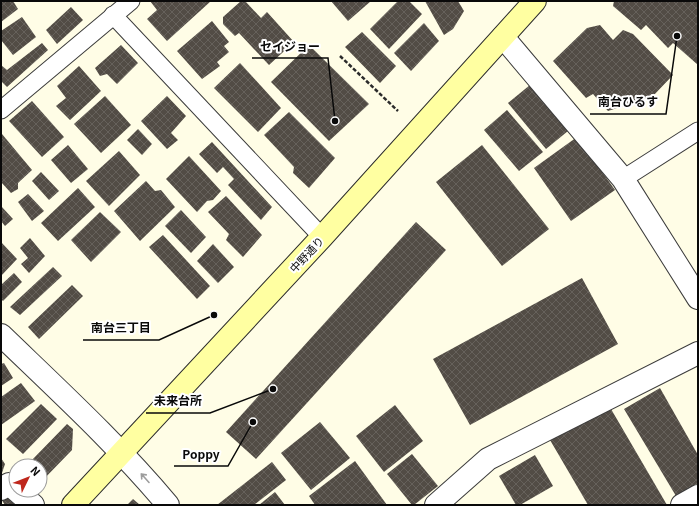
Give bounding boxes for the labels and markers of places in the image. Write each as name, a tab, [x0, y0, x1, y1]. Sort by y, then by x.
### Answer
callout: セイジョー	[252, 34, 328, 58]
callout: 南台ひるす	[590, 90, 666, 114]
callout: 南台三丁目	[83, 316, 159, 340]
callout: 未来台所	[146, 389, 210, 413]
callout: Poppy	[174, 442, 228, 466]

